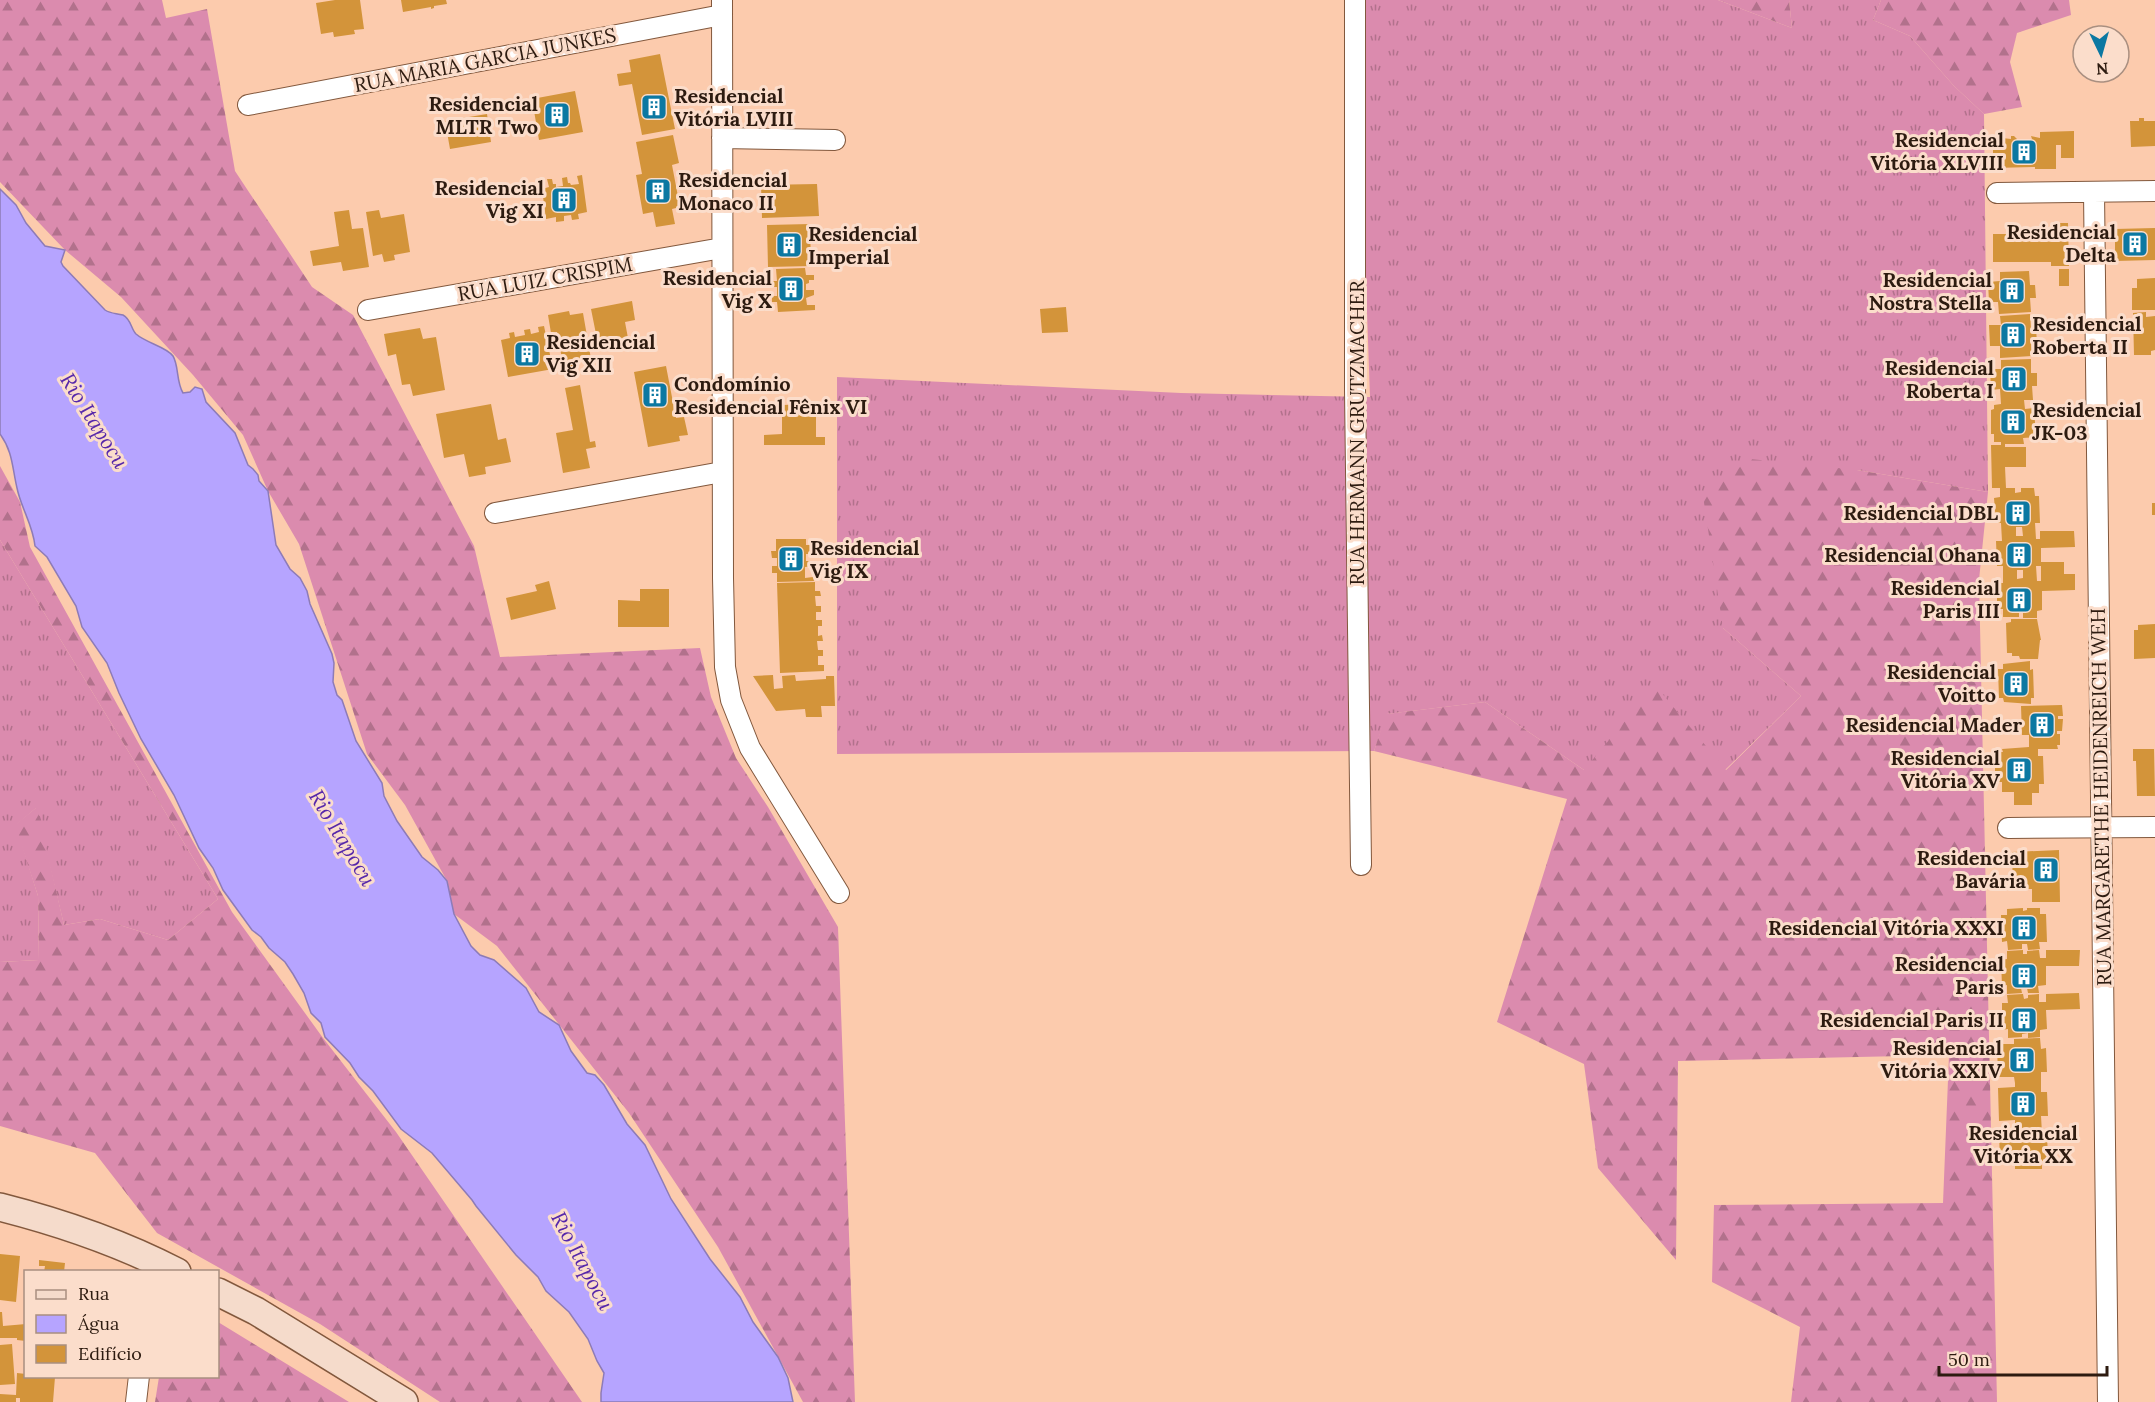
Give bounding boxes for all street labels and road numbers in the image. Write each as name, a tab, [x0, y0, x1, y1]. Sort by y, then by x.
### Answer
street label: RUA MARIA GARCIA JUNKES	[352, 22, 618, 97]
street label: RUA LUIZ CRISPIM	[456, 251, 634, 306]
street label: RUA HERMANN GRUTZMACHER	[1344, 280, 1369, 586]
street label: RUA MARGARETHE HEIDENREICH WEH	[2085, 608, 2116, 986]

